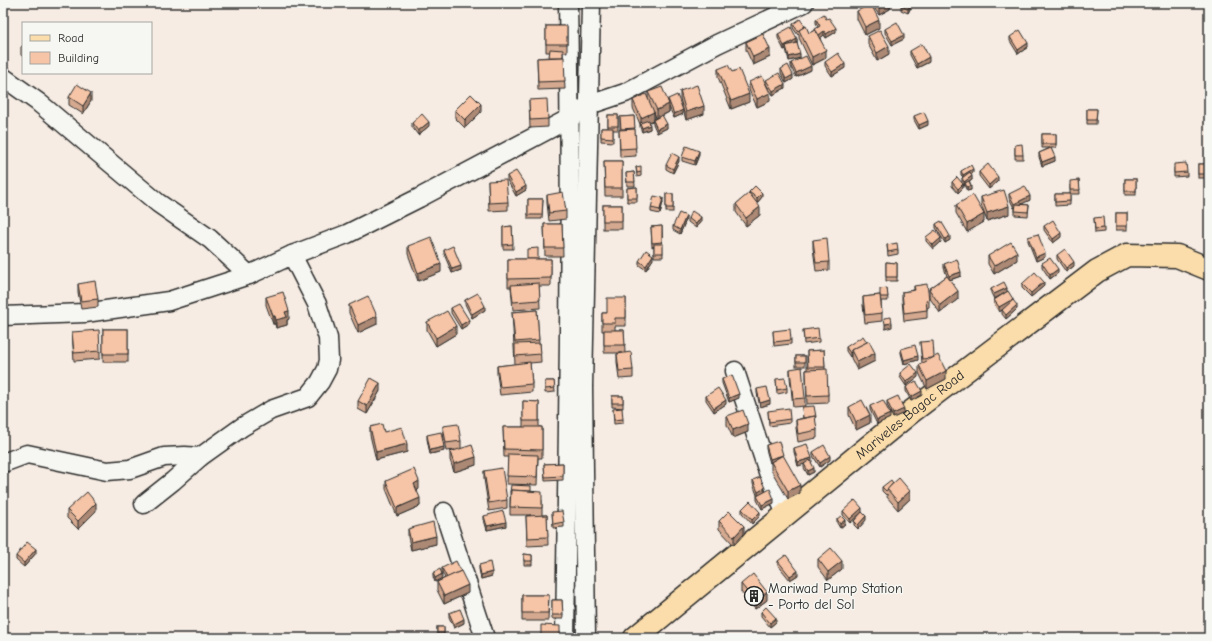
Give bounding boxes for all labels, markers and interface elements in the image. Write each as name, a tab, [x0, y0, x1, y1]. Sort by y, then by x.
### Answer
legend	[22, 22, 152, 74]
text: Road	[58, 31, 84, 45]
text: Building	[58, 51, 99, 65]
street label: Mariveles-Bagac Road	[852, 367, 968, 463]
place label: Mariwad Pump Station - Porto del Sol	[768, 580, 903, 613]
building icon: Mariwad Pump Station - Porto del Sol	[743, 585, 765, 607]

